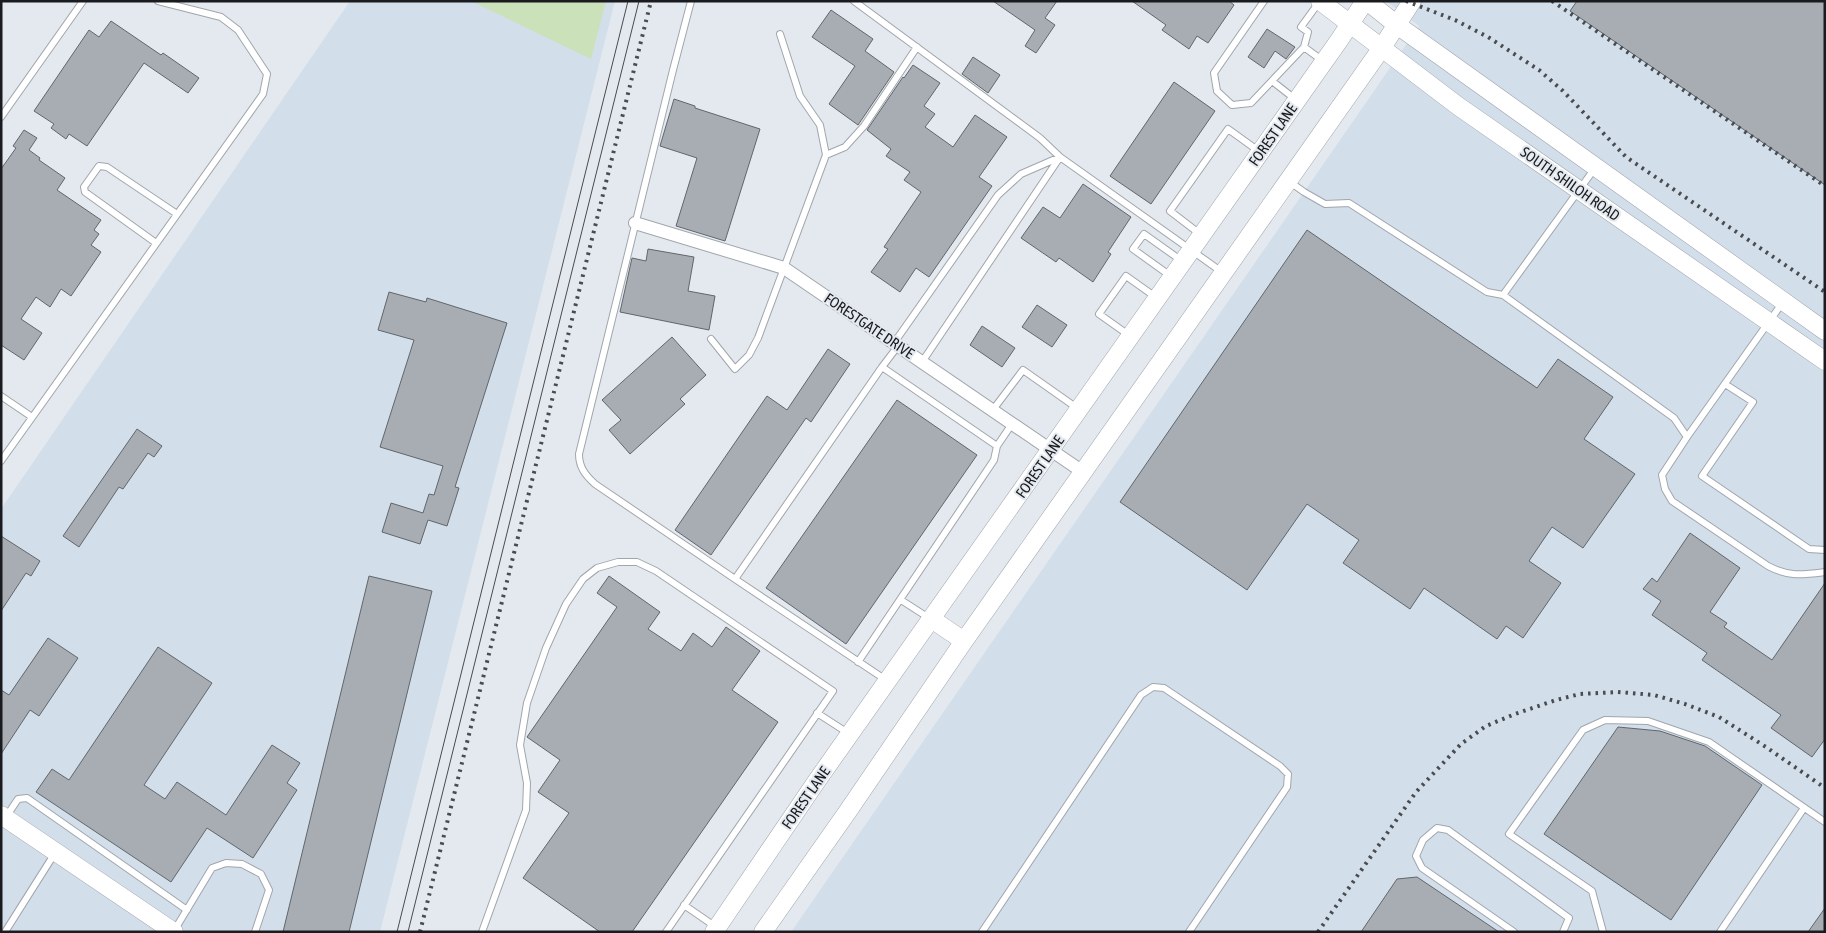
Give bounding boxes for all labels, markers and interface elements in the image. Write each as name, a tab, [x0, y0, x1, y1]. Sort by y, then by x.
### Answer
street label: FOREST LANE	[1245, 100, 1301, 169]
street label: SOUTH SHILOH ROAD	[1517, 143, 1623, 224]
street label: FORESTGATE DRIVE	[821, 289, 918, 362]
street label: FOREST LANE	[1012, 432, 1068, 501]
street label: FOREST LANE	[778, 763, 834, 832]

